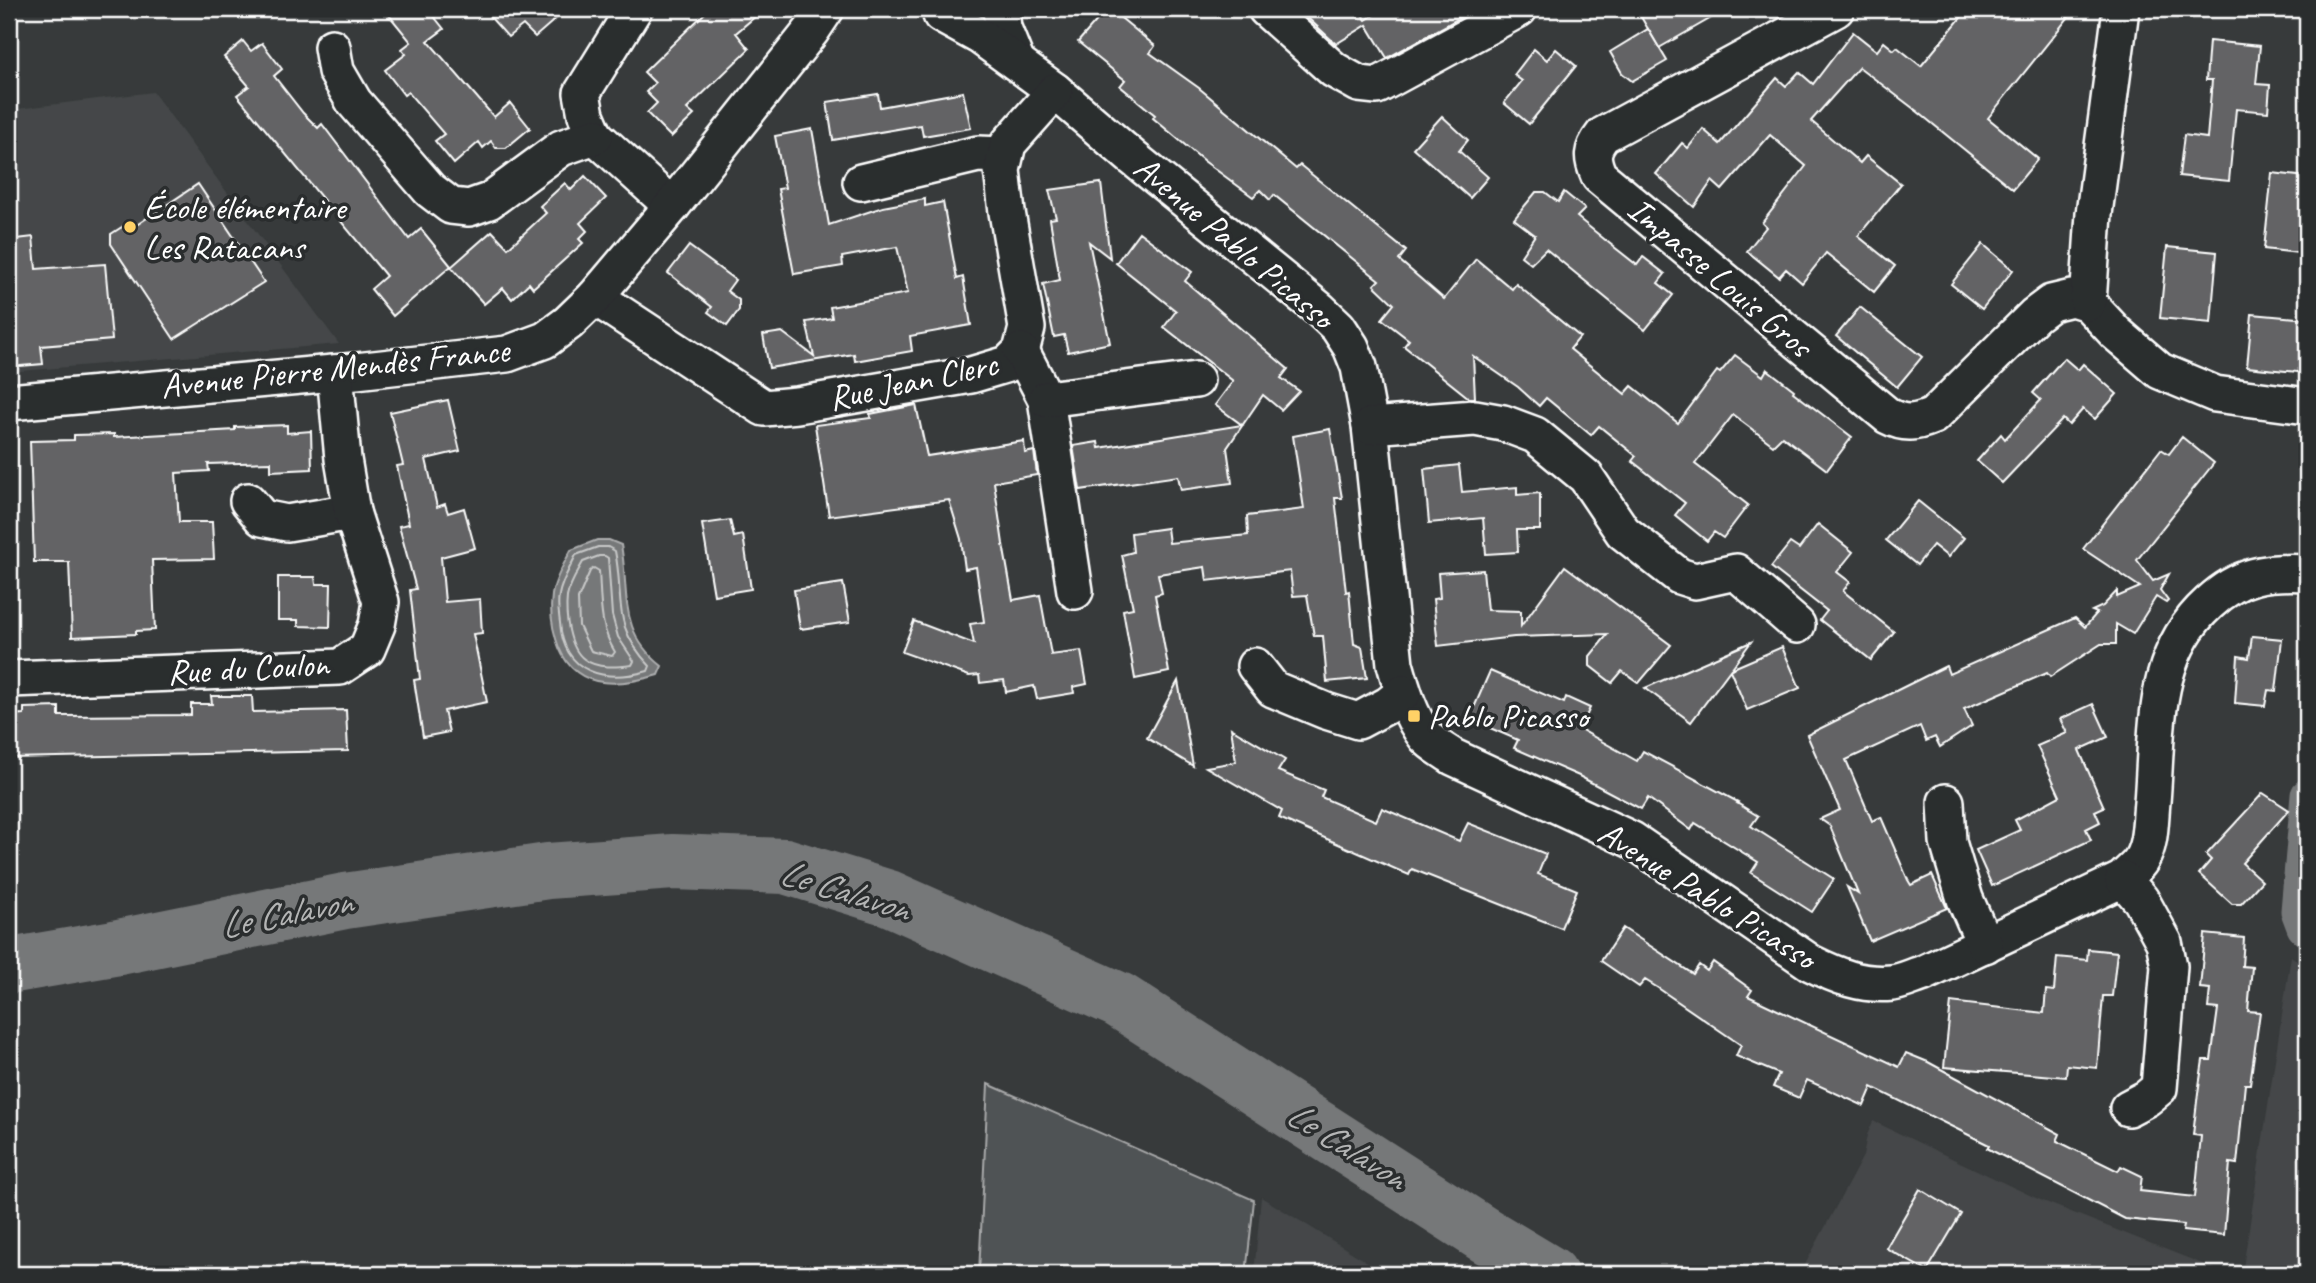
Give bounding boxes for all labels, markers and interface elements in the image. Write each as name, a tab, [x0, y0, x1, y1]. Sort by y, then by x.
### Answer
street label: Avenue Pablo Picasso	[1125, 145, 1346, 341]
place label: École élémentaire Les Ratacans	[144, 185, 348, 270]
street label: Impasse Louis Gros	[1618, 187, 1824, 369]
marker: École élémentaire Les Ratacans	[122, 219, 138, 235]
street label: Avenue Pierre Mendès France	[159, 327, 514, 409]
street label: Rue Jean Clerc	[825, 341, 1003, 421]
street label: Rue du Coulon	[166, 641, 332, 695]
place label: Pablo Picasso	[1428, 694, 1591, 739]
marker: Pablo Picasso	[1406, 708, 1422, 724]
street label: Avenue Pablo Picasso	[1590, 810, 1827, 982]
water label: Le Calavon	[775, 848, 919, 933]
water label: Le Calavon	[216, 877, 359, 949]
water label: Le Calavon	[1278, 1090, 1419, 1202]

